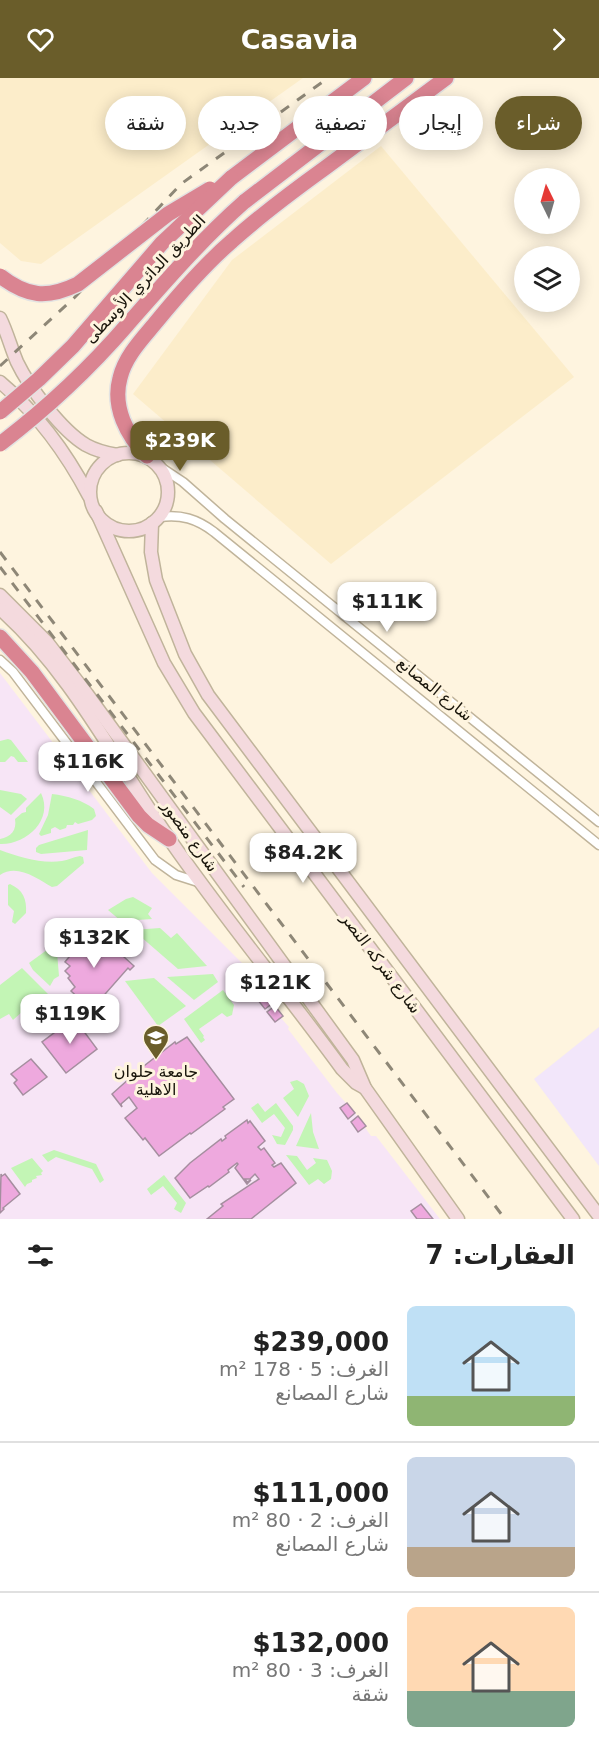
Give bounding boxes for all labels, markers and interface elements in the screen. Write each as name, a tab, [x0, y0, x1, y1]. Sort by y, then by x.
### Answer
icon: heart	[24, 23, 57, 56]
icon: forward	[542, 23, 575, 56]
text: Casavia	[241, 24, 358, 55]
chip: شقة	[105, 96, 186, 150]
chip: جديد	[198, 96, 281, 150]
chip: تصفية	[293, 96, 387, 150]
chip: إيجار	[399, 96, 483, 150]
chip: شراء	[495, 96, 582, 150]
north arrow	[514, 168, 580, 234]
map controls	[514, 168, 580, 312]
street label: الطريق الدائري الأوسطى	[80, 210, 210, 348]
button: layers	[514, 246, 580, 312]
pin: $239K	[138, 421, 222, 472]
text: $239K	[144, 428, 216, 452]
pin: $111K	[345, 582, 429, 633]
text: $111K	[351, 589, 423, 613]
street label: شارع المصانع	[393, 653, 476, 726]
pin: $116K	[46, 742, 130, 793]
text: $116K	[52, 749, 124, 773]
street label: شارع منصور	[156, 796, 222, 876]
pin: $84.2K	[254, 833, 352, 884]
text: $84.2K	[264, 840, 342, 864]
street label: شارع شركه النصر	[336, 908, 425, 1018]
pin: $132K	[52, 918, 136, 969]
text: $132K	[58, 925, 130, 949]
pin: $121K	[233, 963, 317, 1014]
text: $121K	[239, 970, 311, 994]
pin: $119K	[28, 994, 112, 1045]
text: $119K	[34, 1001, 106, 1025]
school or university icon: جامعة حلوان الاهلية	[141, 1023, 171, 1061]
place label: جامعة حلوان الاهلية	[114, 1062, 198, 1099]
icon: filters	[24, 1239, 57, 1272]
text: العقارات: 7	[426, 1240, 575, 1270]
text: $239,000	[252, 1327, 389, 1357]
icon: home	[455, 1330, 527, 1402]
text: الغرف: 5 · 178 m²	[219, 1357, 389, 1381]
text: شارع المصانع	[275, 1381, 389, 1405]
text: $111,000	[252, 1478, 389, 1508]
icon: home	[455, 1481, 527, 1553]
text: الغرف: 2 · 80 m²	[232, 1508, 389, 1532]
text: شارع المصانع	[275, 1532, 389, 1556]
text: $132,000	[252, 1628, 389, 1658]
icon: home	[455, 1631, 527, 1703]
text: الغرف: 3 · 80 m²	[232, 1658, 389, 1682]
text: شقة	[351, 1682, 389, 1706]

